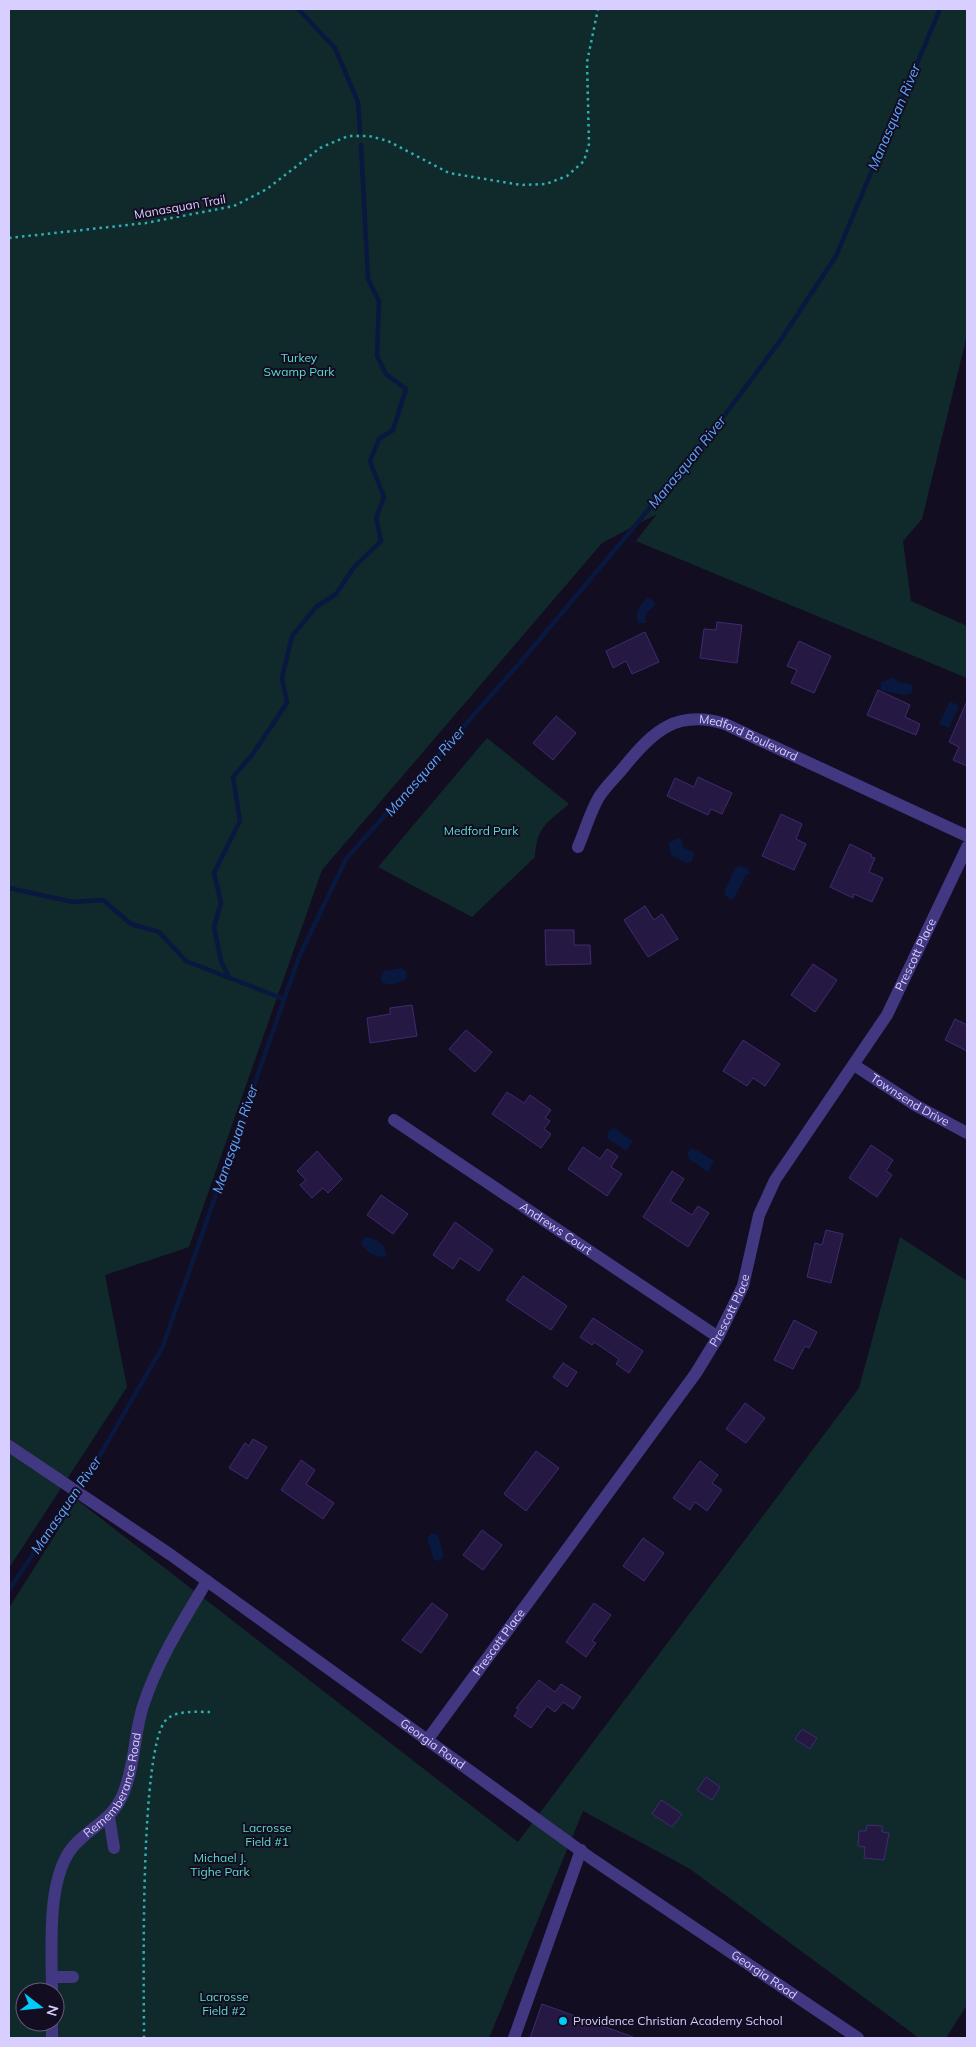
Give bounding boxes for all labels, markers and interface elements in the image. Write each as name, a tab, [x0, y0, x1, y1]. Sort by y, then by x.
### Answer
water label: Manasquan River	[863, 60, 925, 173]
street label: Manasquan Trail	[133, 191, 227, 222]
park label: Turkey Swamp Park	[263, 350, 335, 379]
water label: Manasquan River	[644, 411, 730, 512]
street label: Medford Boulevard	[699, 711, 800, 764]
water label: Manasquan River	[381, 721, 470, 820]
park label: Medford Park	[444, 823, 519, 838]
street label: Prescott Place	[892, 916, 939, 993]
street label: Townsend Drive	[868, 1070, 952, 1129]
water label: Manasquan River	[208, 1081, 262, 1196]
street label: Andrews Court	[517, 1199, 595, 1258]
street label: Prescott Place	[706, 1273, 752, 1349]
water label: Manasquan River	[27, 1452, 106, 1557]
street label: Prescott Place	[469, 1606, 528, 1678]
street label: Georgia Road	[398, 1715, 468, 1772]
street label: Rememberance Road	[80, 1731, 144, 1840]
park label: Lacrosse Field #1	[242, 1820, 292, 1849]
park label: Michael J. Tighe Park	[190, 1850, 250, 1879]
street label: Georgia Road	[729, 1947, 800, 2002]
north arrow	[15, 1982, 65, 2032]
park label: Lacrosse Field #2	[199, 1989, 249, 2018]
text: N	[42, 2003, 63, 2018]
place label: Providence Christian Academy School	[573, 2013, 783, 2028]
marker: Providence Christian Academy School	[557, 2015, 569, 2027]

